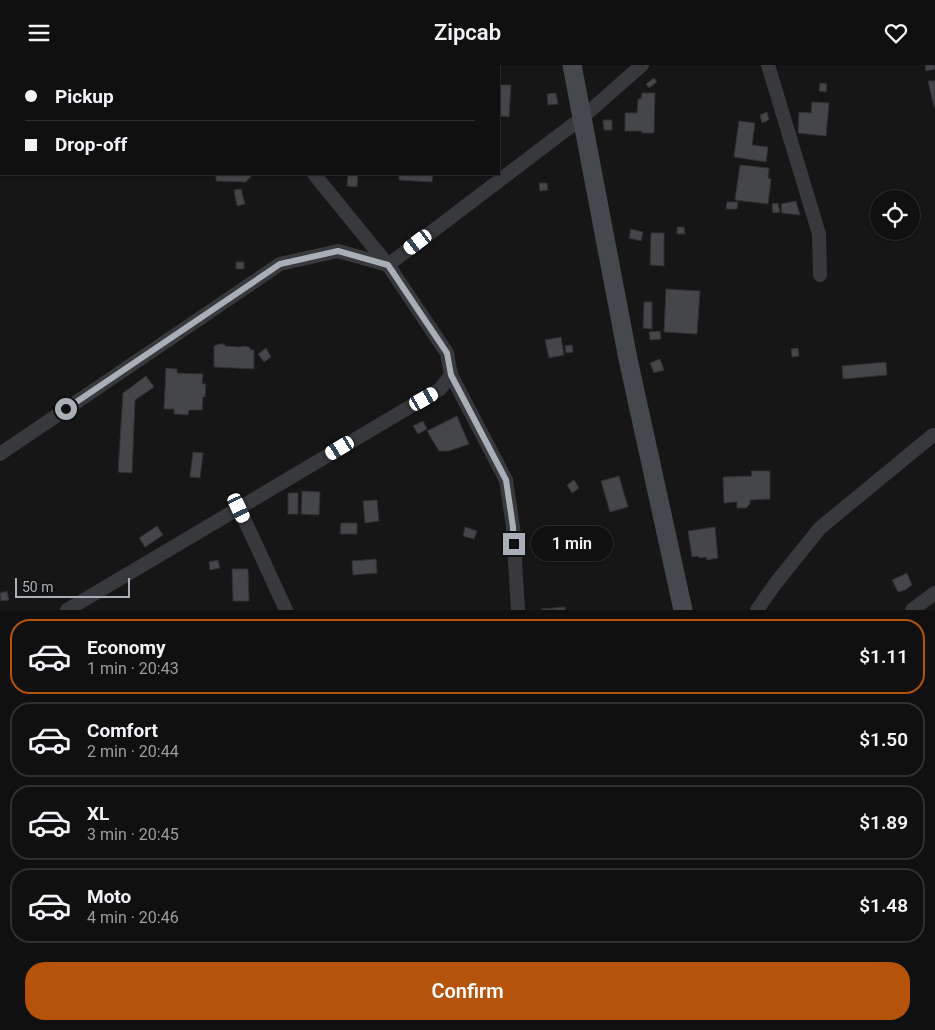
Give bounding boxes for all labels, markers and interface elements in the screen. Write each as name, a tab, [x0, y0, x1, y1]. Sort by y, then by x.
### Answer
icon: menu	[25, 19, 53, 47]
icon: heart	[882, 19, 910, 47]
text: Zipcab	[434, 20, 501, 45]
text: Pickup	[55, 85, 114, 108]
text: Drop-off	[55, 133, 127, 156]
map controls	[870, 190, 920, 240]
button: locate	[870, 190, 920, 240]
car	[401, 227, 434, 257]
car	[407, 385, 440, 413]
route start	[55, 398, 77, 420]
car	[323, 434, 356, 462]
car	[225, 491, 252, 525]
callout: 1 min	[532, 527, 614, 561]
route end	[503, 533, 525, 555]
text: 1 min	[552, 534, 592, 553]
scale bar	[15, 575, 130, 598]
text: 50 m	[22, 579, 54, 595]
icon: car	[27, 634, 72, 679]
text: Economy	[87, 636, 166, 659]
text: $1.11	[859, 645, 908, 668]
text: 1 min · 20:43	[87, 659, 179, 678]
icon: car	[27, 717, 72, 762]
text: Comfort	[87, 719, 158, 742]
text: $1.50	[859, 728, 908, 751]
text: 2 min · 20:44	[87, 742, 179, 761]
icon: car	[27, 800, 72, 845]
text: XL	[87, 802, 109, 825]
text: $1.89	[859, 811, 908, 834]
text: 3 min · 20:45	[87, 825, 179, 844]
icon: car	[27, 883, 72, 928]
text: Moto	[87, 885, 131, 908]
text: $1.48	[859, 894, 908, 917]
text: 4 min · 20:46	[87, 908, 179, 927]
button: Confirm	[25, 962, 910, 1020]

